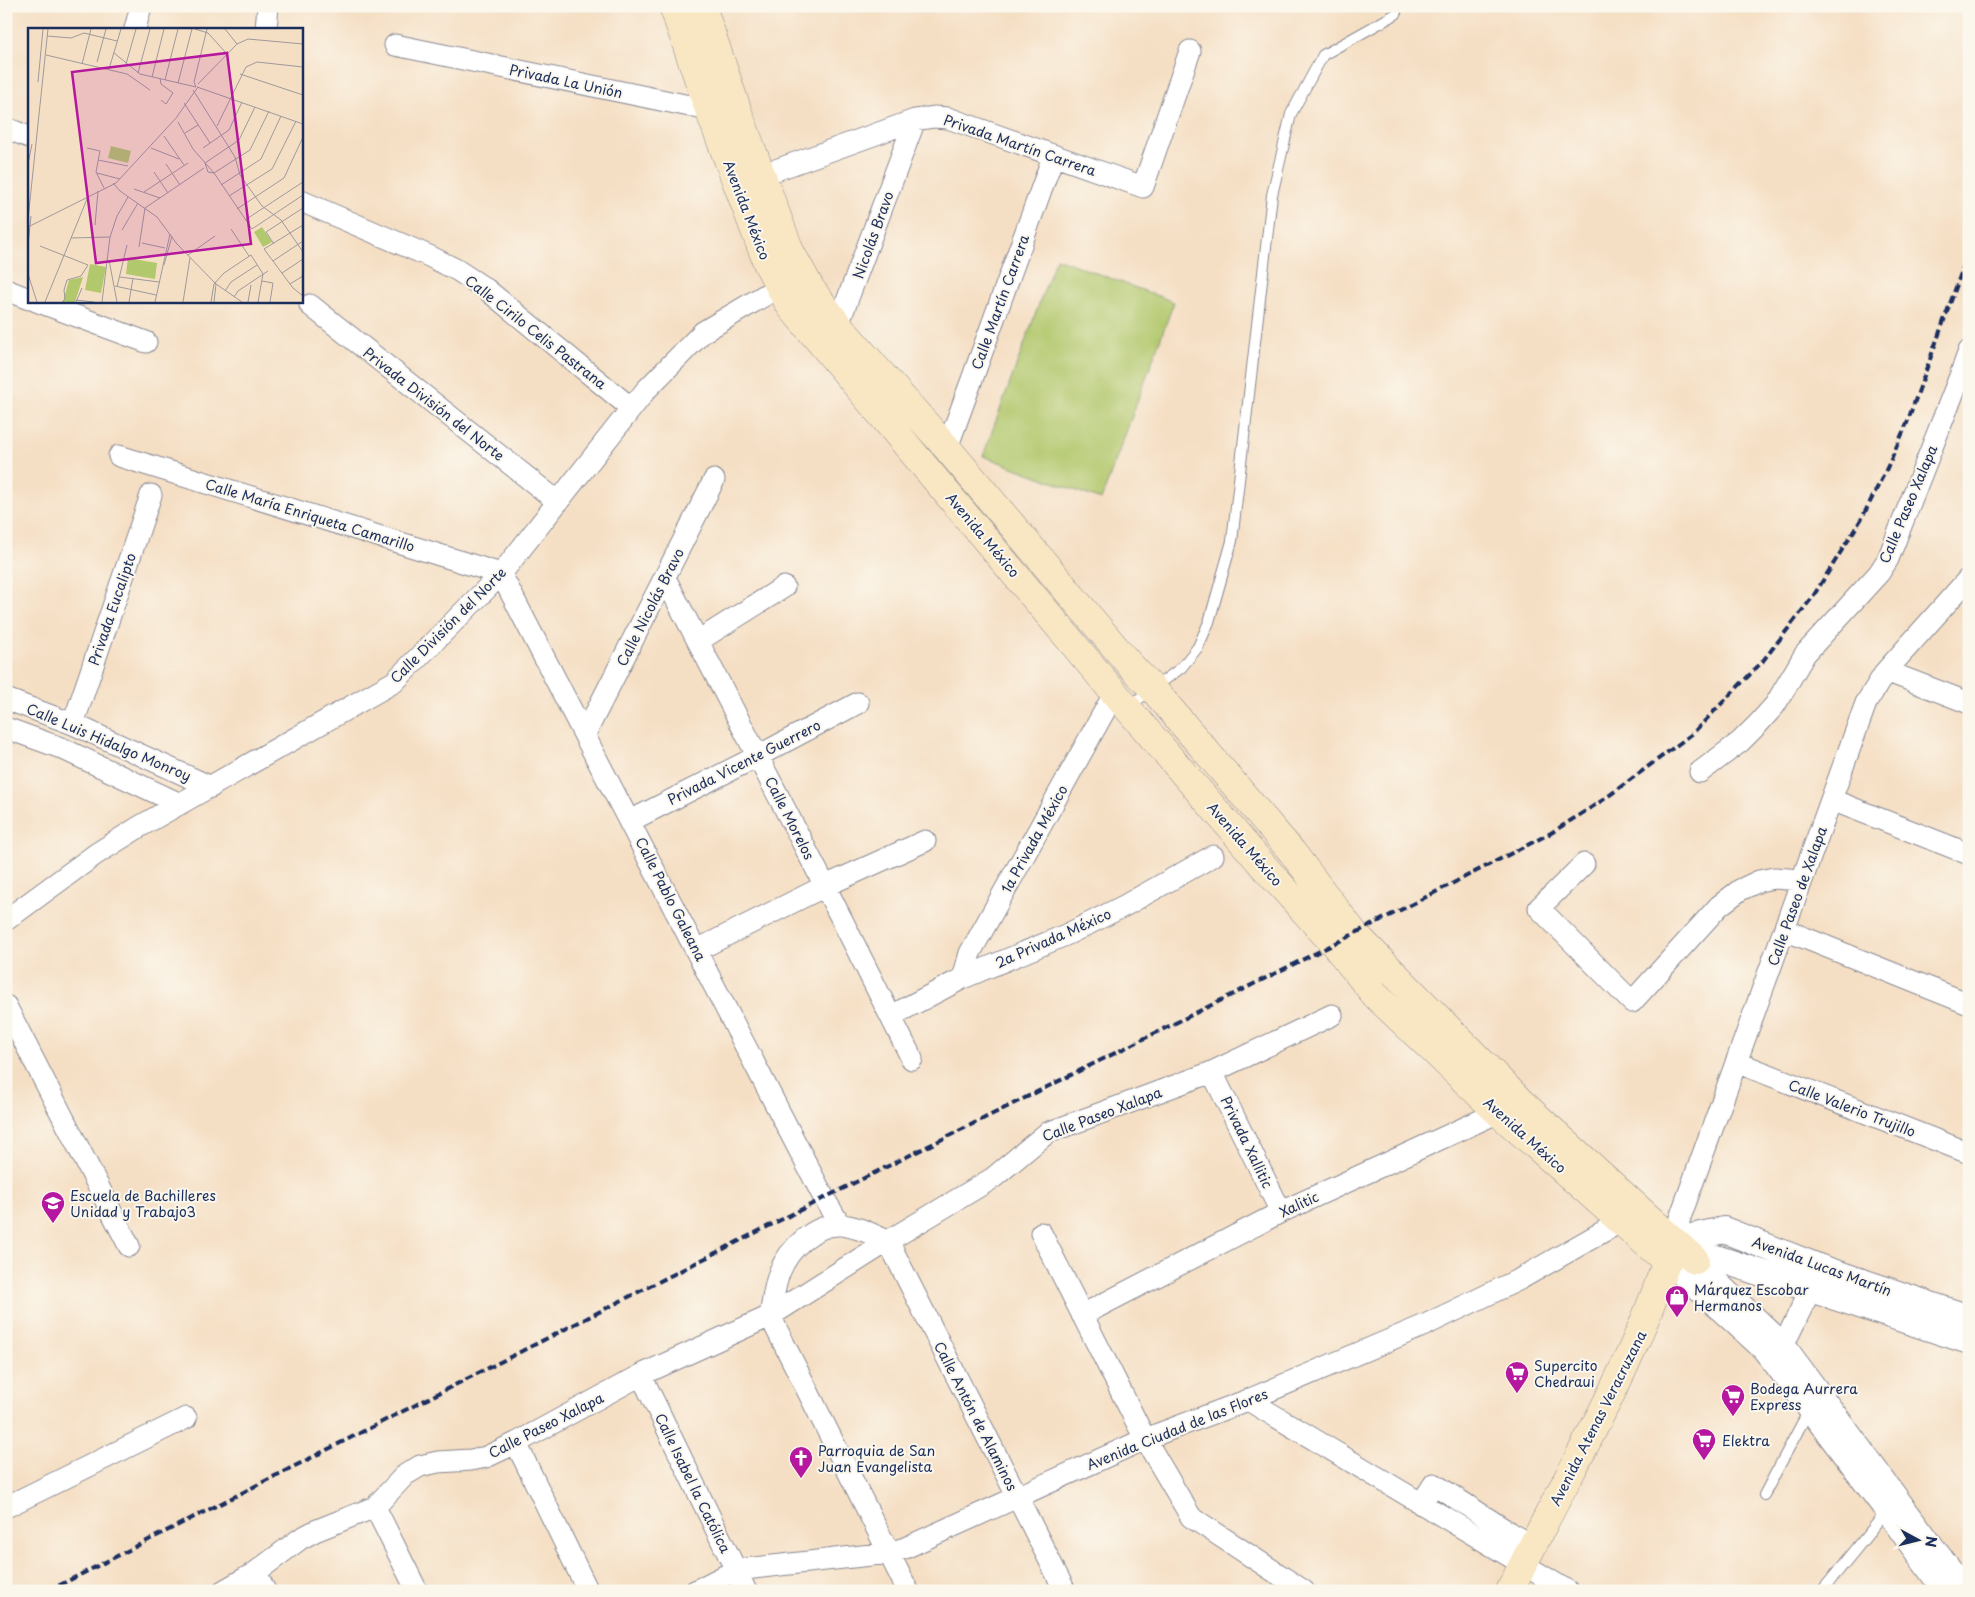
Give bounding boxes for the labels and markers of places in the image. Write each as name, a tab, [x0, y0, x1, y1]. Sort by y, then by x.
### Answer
place label: Escuela de Bachilleres Unidad y Trabajo3	[70, 1185, 216, 1222]
school or university icon: Escuela de Bachilleres Unidad y Trabajo3	[40, 1190, 66, 1224]
place label: Márquez Escobar Hermanos	[1694, 1279, 1809, 1316]
shop icon: Márquez Escobar Hermanos	[1664, 1284, 1690, 1318]
place label: Supercito Chedraui	[1534, 1355, 1598, 1392]
supermarket icon: Supercito Chedraui	[1504, 1360, 1530, 1394]
place label: Bodega Aurrera Express	[1750, 1378, 1858, 1415]
supermarket icon: Bodega Aurrera Express	[1720, 1383, 1746, 1417]
supermarket icon: Elektra	[1691, 1427, 1717, 1461]
place label: Elektra	[1722, 1430, 1770, 1451]
place label: Parroquia de San Juan Evangelista	[818, 1440, 935, 1477]
church icon: Parroquia de San Juan Evangelista	[788, 1445, 814, 1479]

